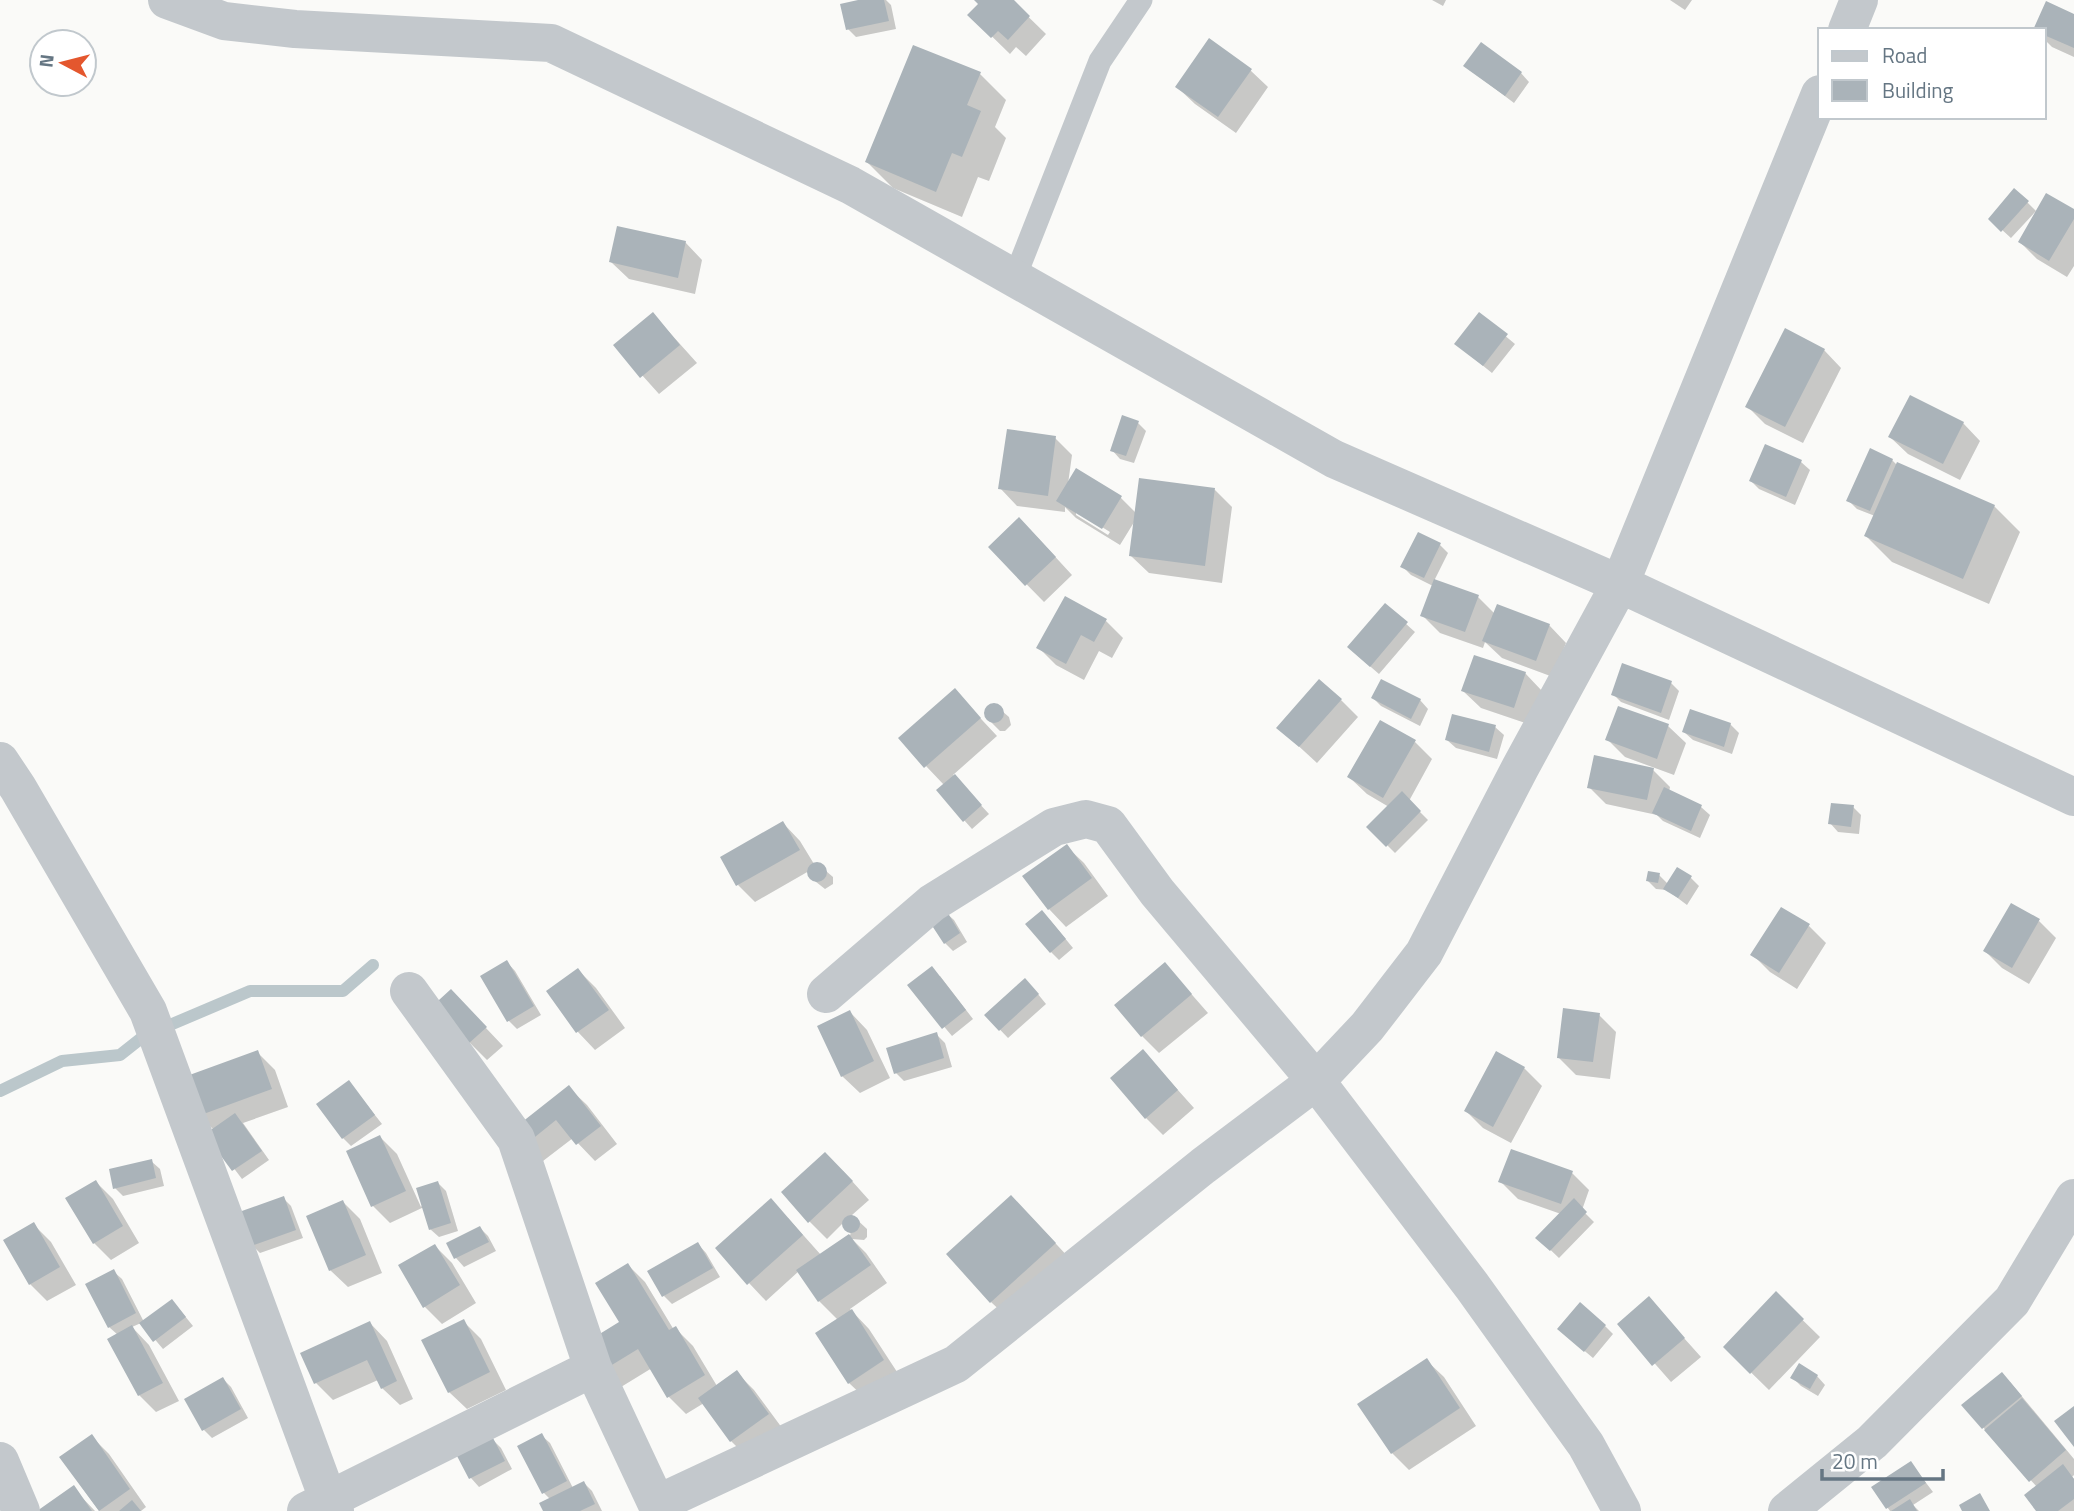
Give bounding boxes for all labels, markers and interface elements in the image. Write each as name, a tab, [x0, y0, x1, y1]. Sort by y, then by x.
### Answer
north arrow	[28, 28, 98, 98]
legend	[1818, 28, 2046, 119]
text: Road	[1882, 39, 1927, 71]
text: N	[30, 53, 61, 69]
text: Building	[1882, 74, 1954, 106]
scale bar	[1822, 1438, 1943, 1482]
text: 20 m	[1832, 1445, 1878, 1477]

